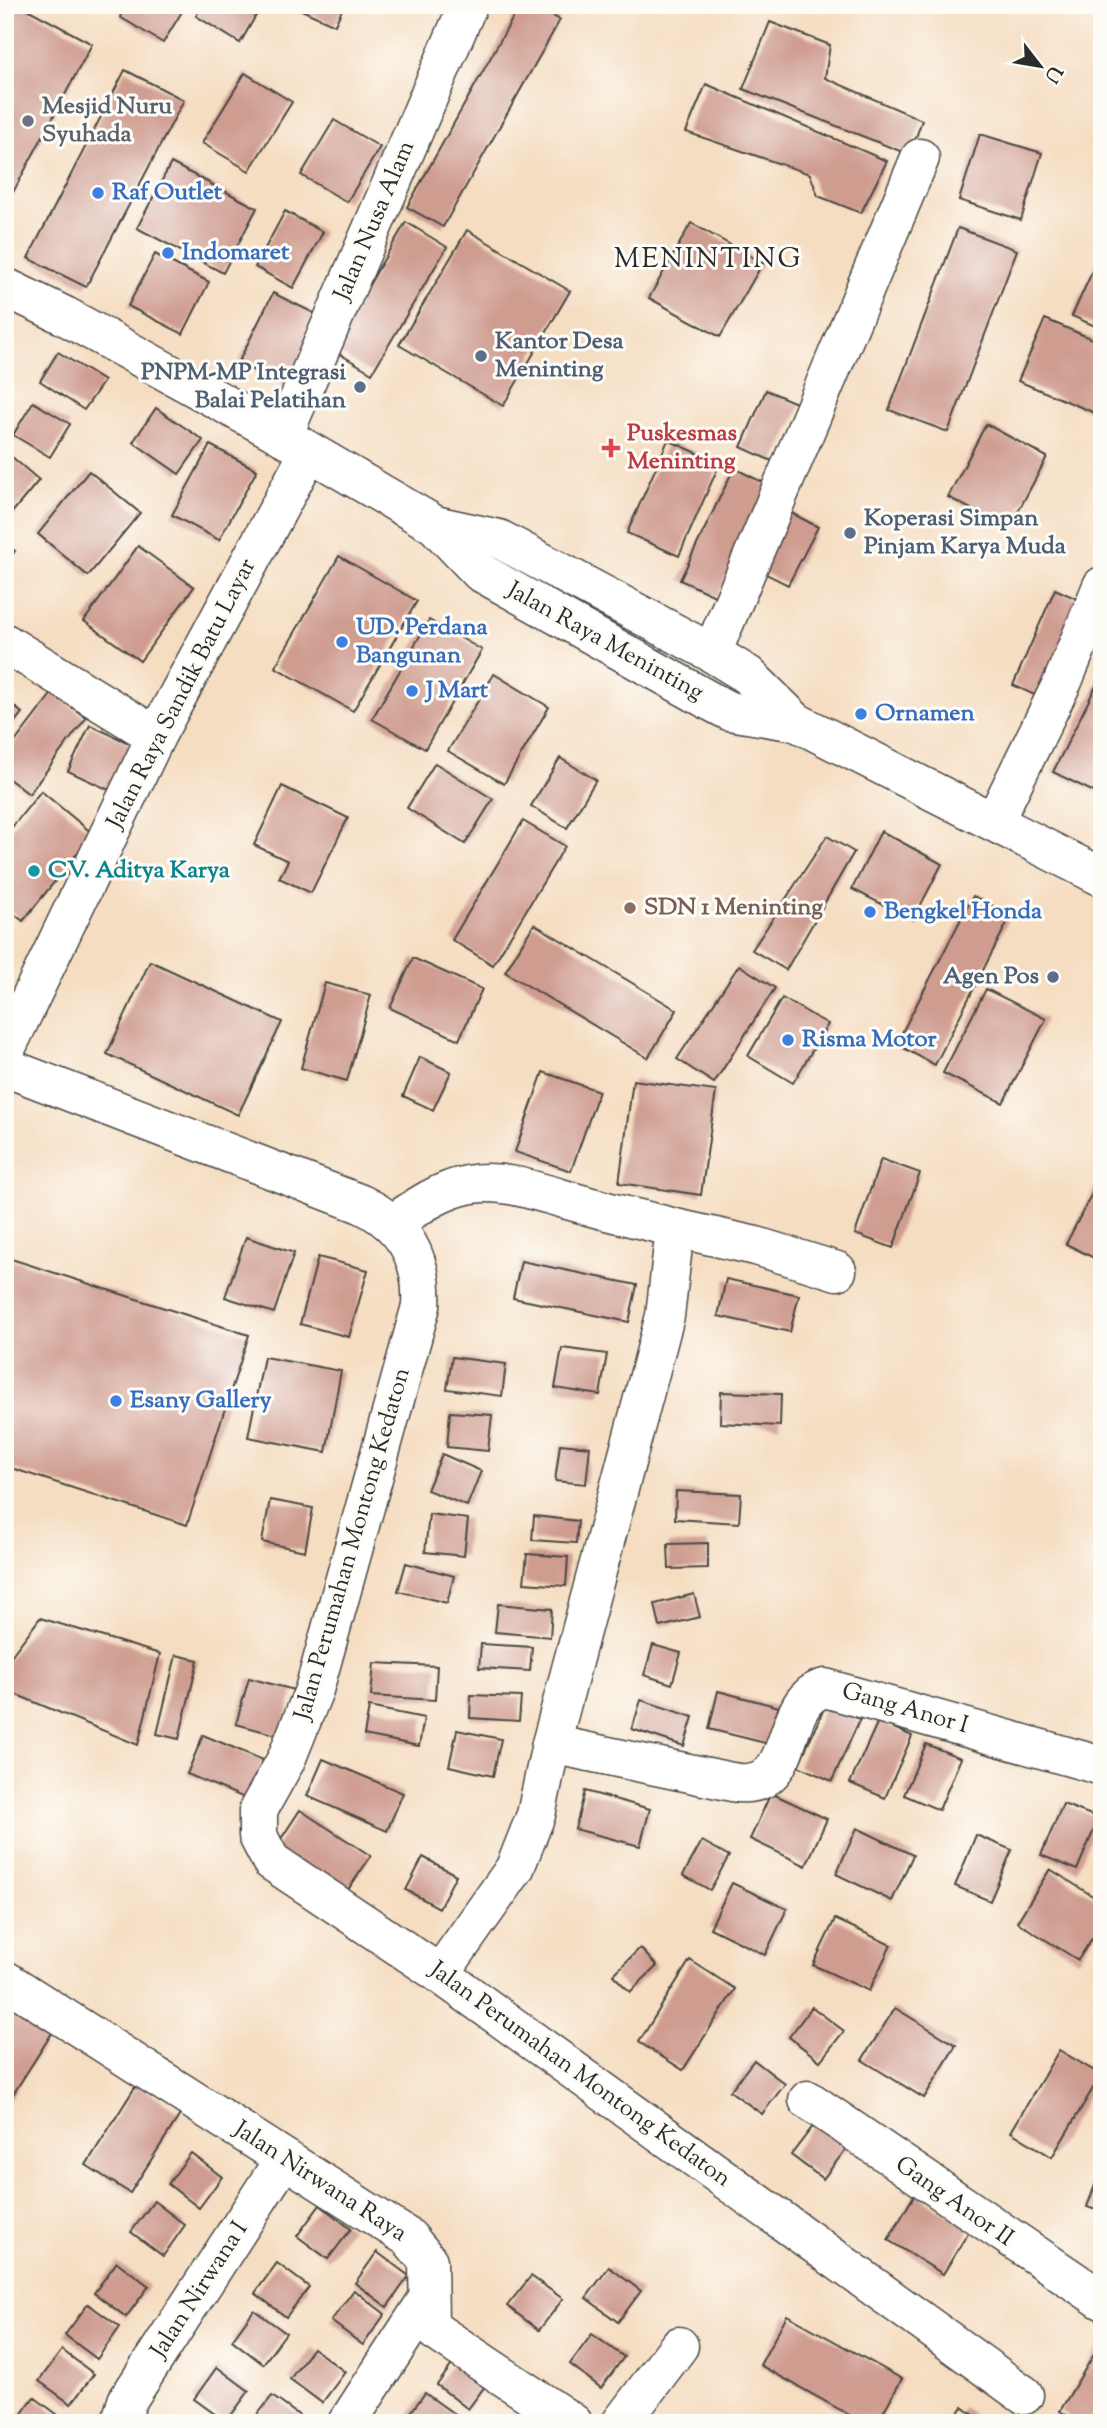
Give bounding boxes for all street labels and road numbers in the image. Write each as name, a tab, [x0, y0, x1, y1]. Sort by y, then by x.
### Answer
street label: Jalan Nusa Alam	[325, 136, 424, 308]
street label: Jalan Raya Sandik Batu Layar	[98, 553, 265, 837]
street label: Jalan Raya Meninting	[499, 573, 710, 710]
street label: Jalan Perumahan Montong Kedaton	[286, 1364, 420, 1726]
street label: Gang Anor I	[838, 1675, 972, 1743]
street label: Jalan Perumahan Montong Kedaton	[421, 1953, 738, 2196]
street label: Jalan Nirwana Raya	[225, 2112, 413, 2251]
street label: Gang Anor II	[888, 2149, 1020, 2256]
street label: Jalan Nirwana I	[142, 2215, 257, 2367]

